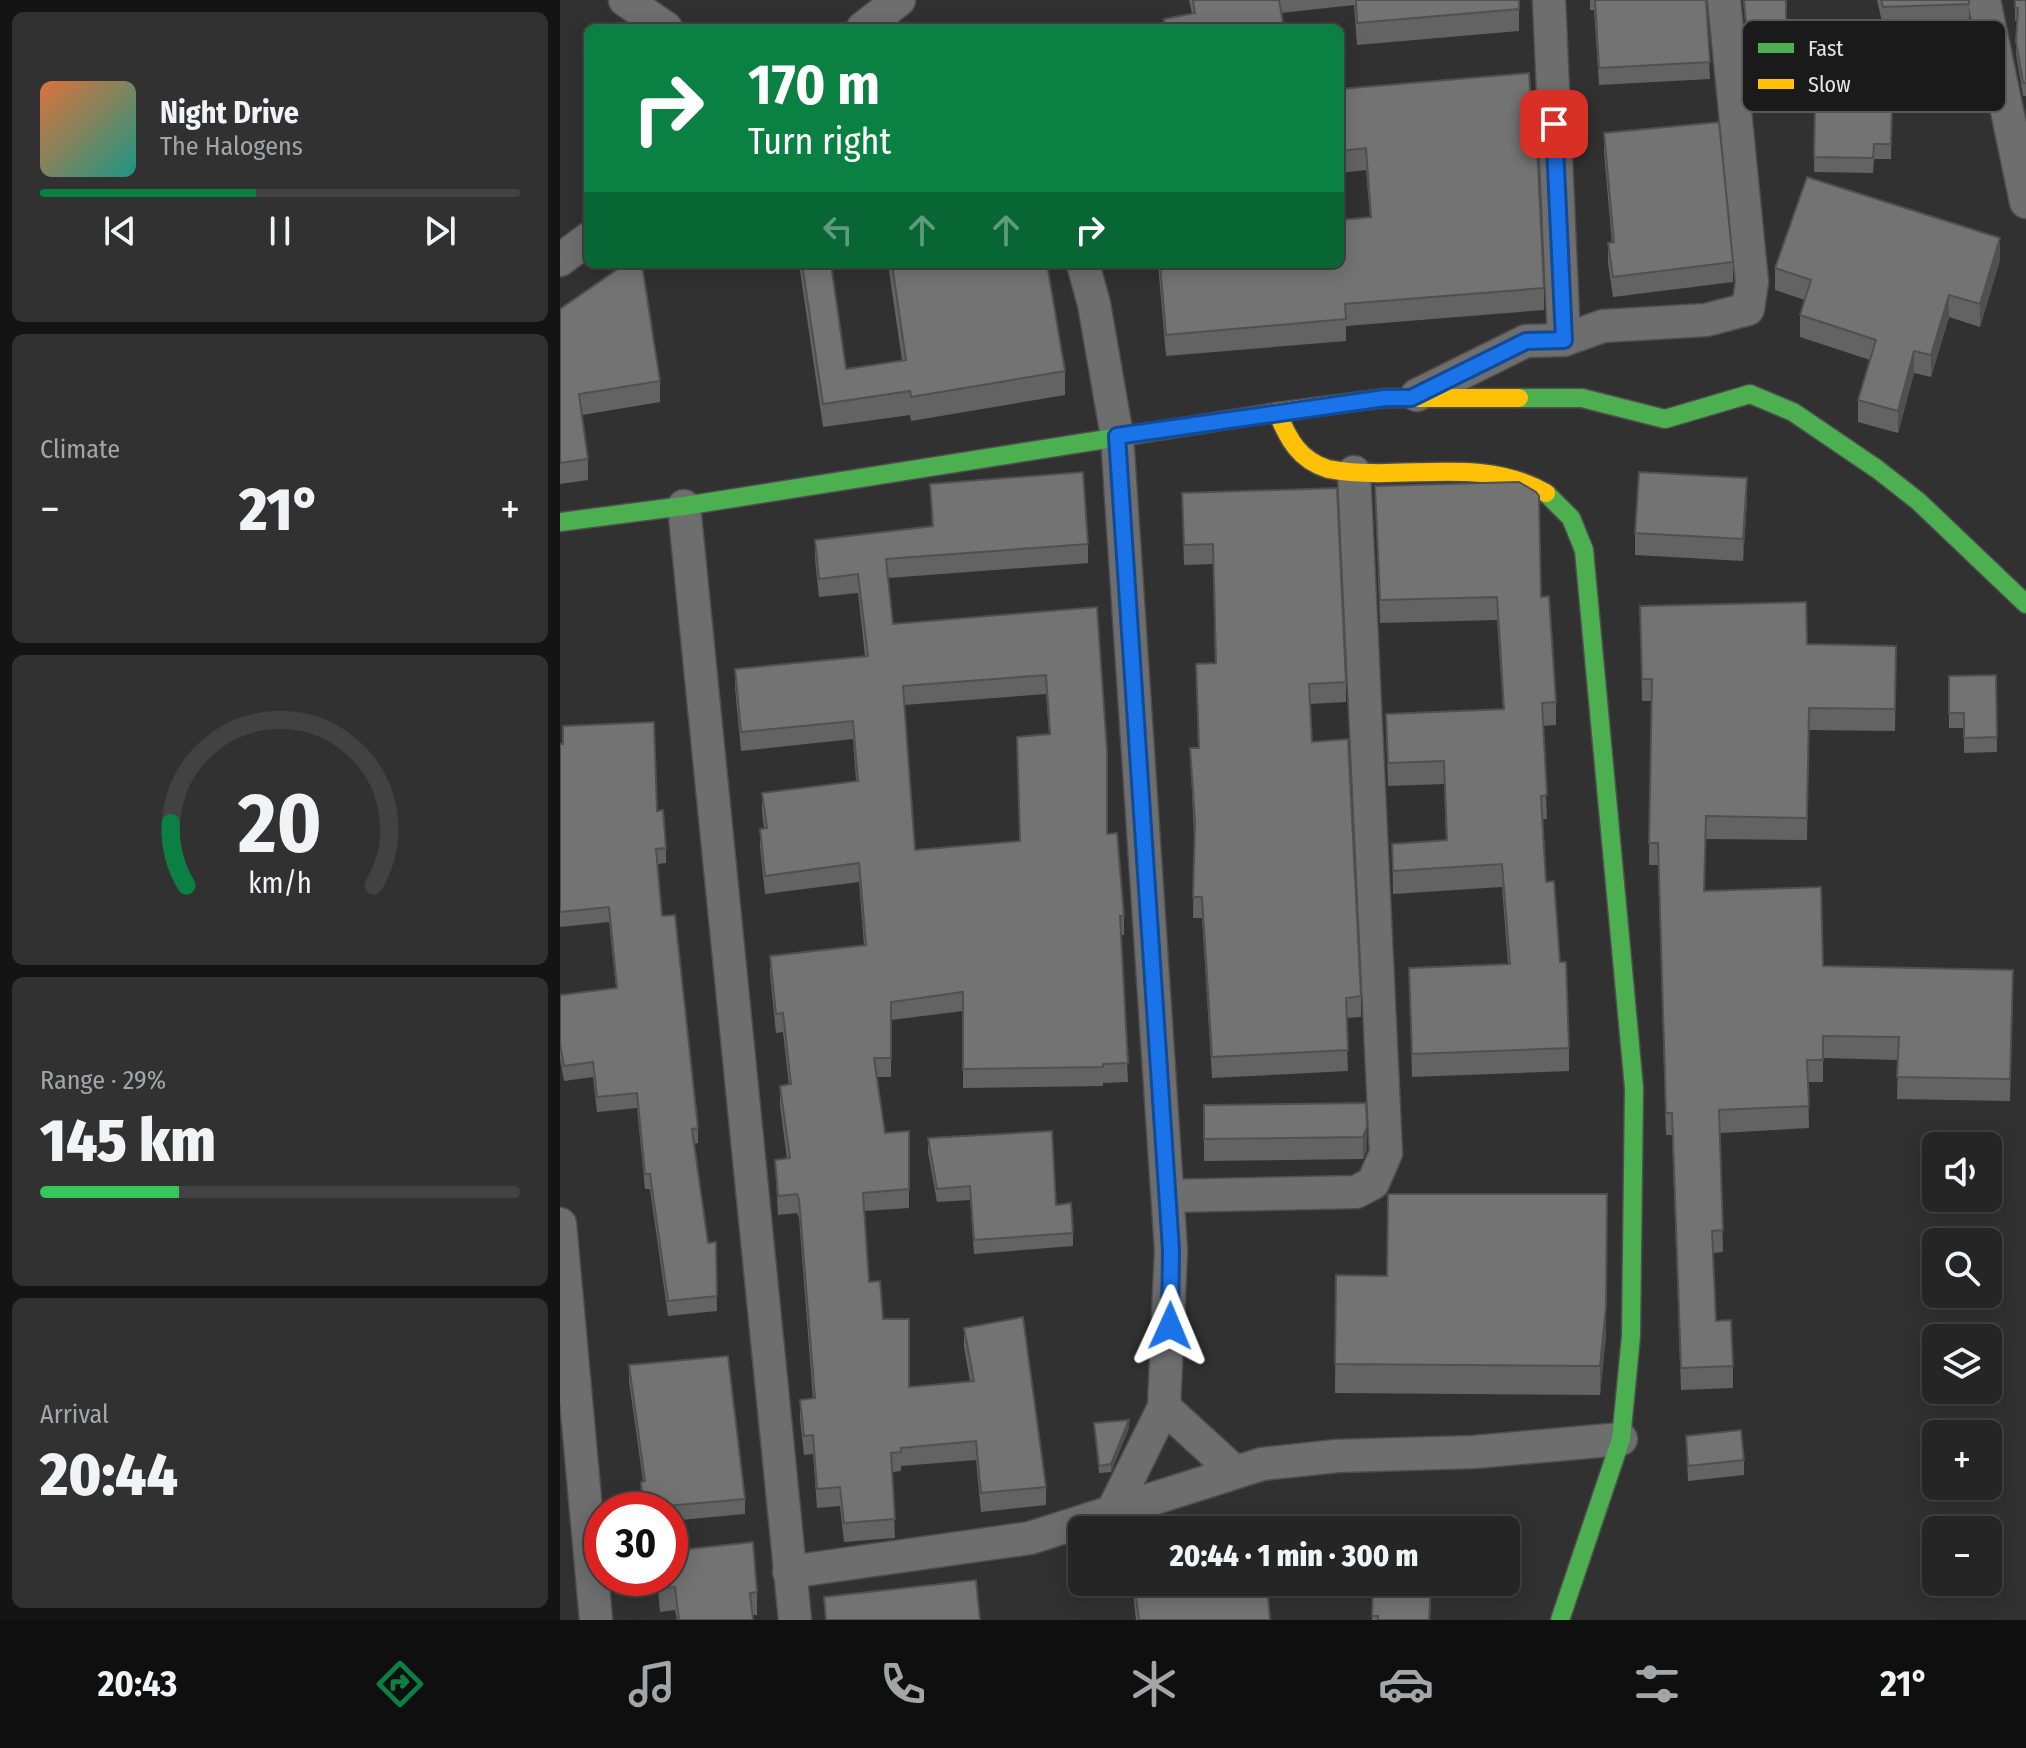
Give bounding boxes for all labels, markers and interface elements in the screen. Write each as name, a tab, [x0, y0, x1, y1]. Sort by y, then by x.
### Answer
legend	[1742, 20, 2006, 112]
text: Fast	[1808, 35, 1844, 62]
text: 170 m	[748, 52, 880, 119]
icon: right	[616, 56, 720, 160]
text: Slow	[1808, 71, 1851, 98]
pin	[1520, 90, 1588, 158]
text: Night Drive	[160, 95, 299, 131]
icon: arrive	[1532, 102, 1576, 146]
text: Turn right	[748, 120, 891, 164]
text: The Halogens	[160, 131, 303, 162]
icon: left	[816, 208, 860, 252]
icon: ahead	[900, 208, 944, 252]
icon: ahead	[984, 208, 1028, 252]
icon: right	[1068, 208, 1112, 252]
icon: previous	[98, 209, 142, 253]
icon: pause	[258, 209, 302, 253]
icon: next	[418, 209, 462, 253]
text: Climate	[40, 434, 120, 465]
text: 21°	[239, 474, 321, 546]
text: −	[40, 483, 60, 536]
text: +	[500, 483, 520, 536]
text: 20	[237, 774, 322, 874]
text: km/h	[248, 866, 312, 901]
text: Range · 29%	[40, 1065, 166, 1096]
text: 145 km	[40, 1105, 216, 1177]
map controls	[1922, 1132, 2002, 1596]
button: sound	[1922, 1132, 2002, 1212]
button: search	[1922, 1228, 2002, 1308]
position arrow	[1128, 1284, 1212, 1368]
button: layers	[1922, 1324, 2002, 1404]
text: Arrival	[40, 1399, 109, 1430]
button: +	[1922, 1420, 2002, 1500]
text: 20:44	[40, 1439, 178, 1511]
speed limit sign: 30	[584, 1492, 688, 1596]
button: −	[1922, 1516, 2002, 1596]
text: 20:44 · 1 min · 300 m	[1170, 1538, 1418, 1574]
icon: directions	[372, 1656, 428, 1712]
icon: music	[624, 1656, 680, 1712]
icon: phone	[875, 1656, 931, 1712]
icon: climate	[1126, 1656, 1182, 1712]
icon: car	[1378, 1656, 1434, 1712]
icon: filters	[1629, 1656, 1685, 1712]
text: 20:43	[98, 1662, 177, 1706]
text: 21°	[1880, 1662, 1928, 1706]

